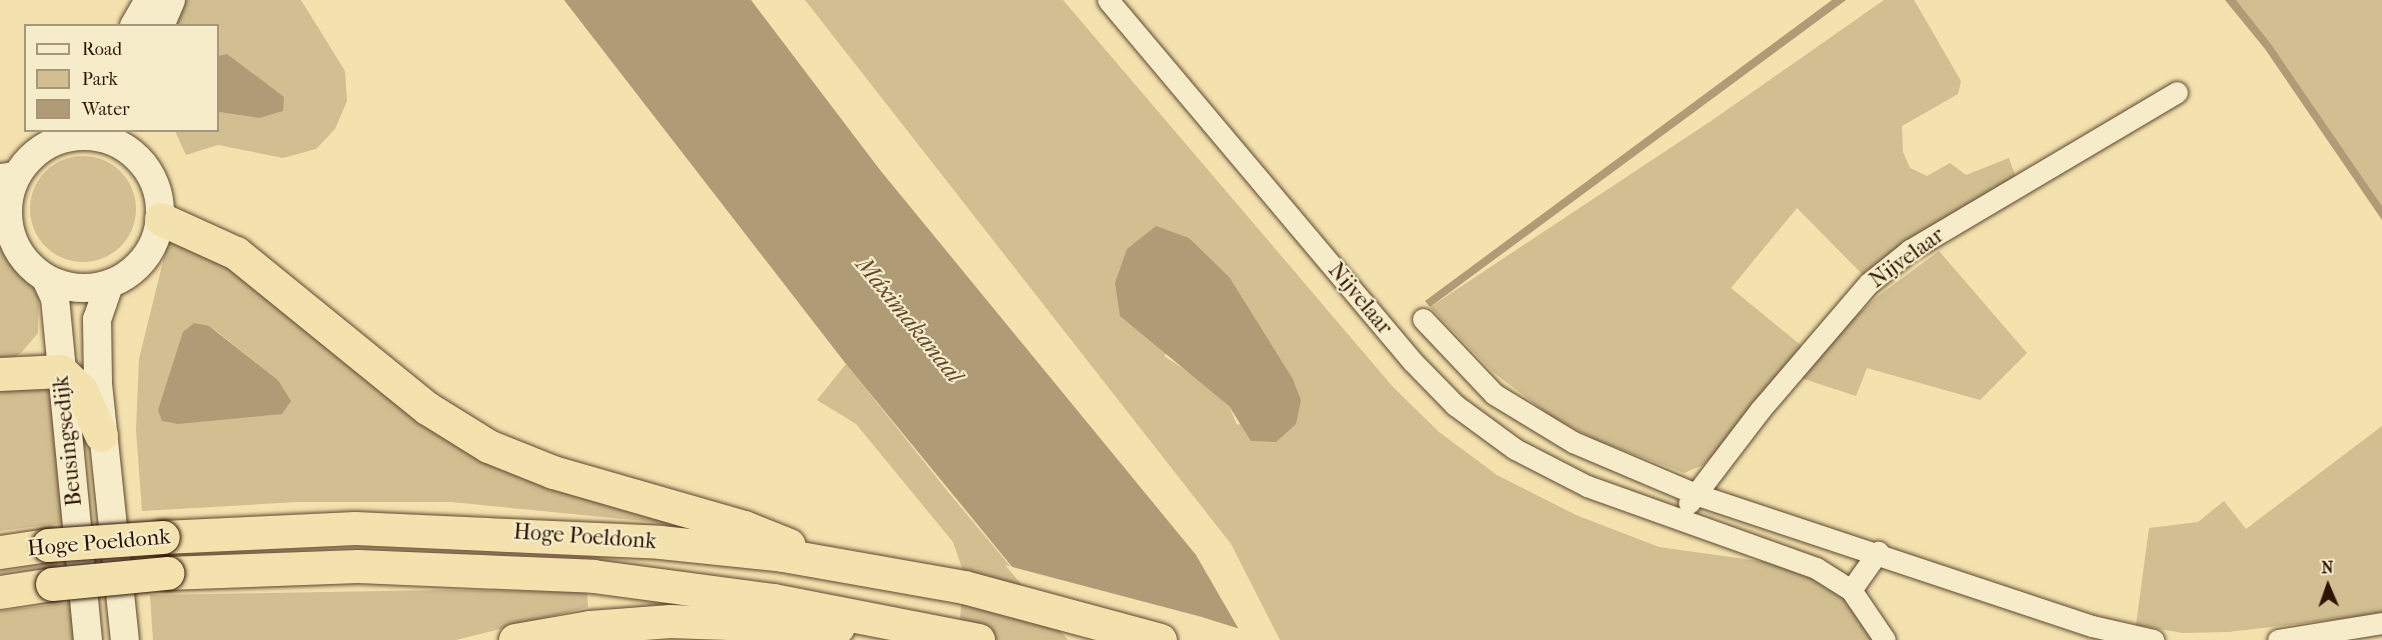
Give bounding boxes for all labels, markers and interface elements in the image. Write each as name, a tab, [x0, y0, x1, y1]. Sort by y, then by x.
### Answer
legend	[24, 24, 219, 132]
text: Road	[82, 39, 122, 60]
text: Park	[82, 69, 118, 90]
text: Water	[82, 99, 130, 120]
street label: Nijvelaar	[1865, 222, 1949, 294]
water label: Máximakanaal	[849, 251, 969, 389]
street label: Nijvelaar	[1322, 258, 1398, 340]
street label: Beusingsedijk	[48, 374, 88, 508]
street label: Hoge Poeldonk	[513, 519, 657, 555]
street label: Hoge Poeldonk	[26, 524, 172, 562]
north arrow	[2298, 556, 2358, 616]
text: N	[2321, 558, 2334, 577]

